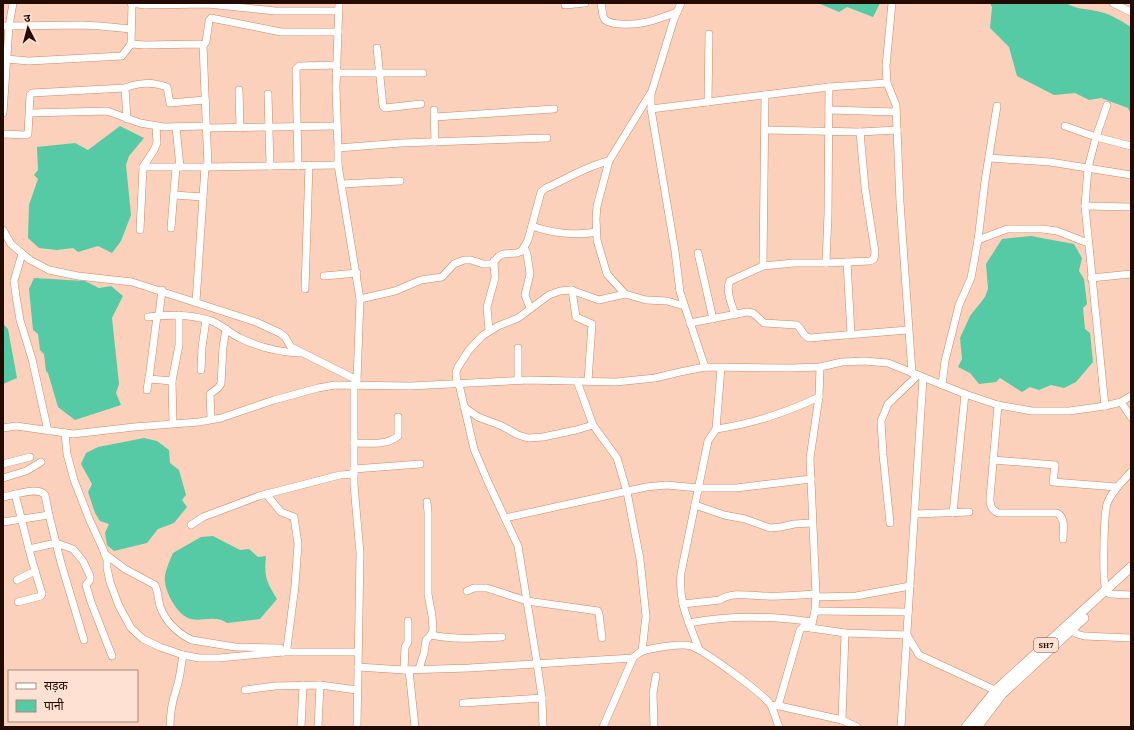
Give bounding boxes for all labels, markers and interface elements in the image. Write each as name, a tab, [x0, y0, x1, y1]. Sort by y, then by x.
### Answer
north arrow	[8, 8, 48, 48]
text: उ	[23, 12, 31, 24]
road number: SH7	[1034, 638, 1058, 652]
legend	[8, 670, 138, 722]
text: सड़क	[44, 679, 69, 693]
text: पानी	[44, 698, 65, 713]

